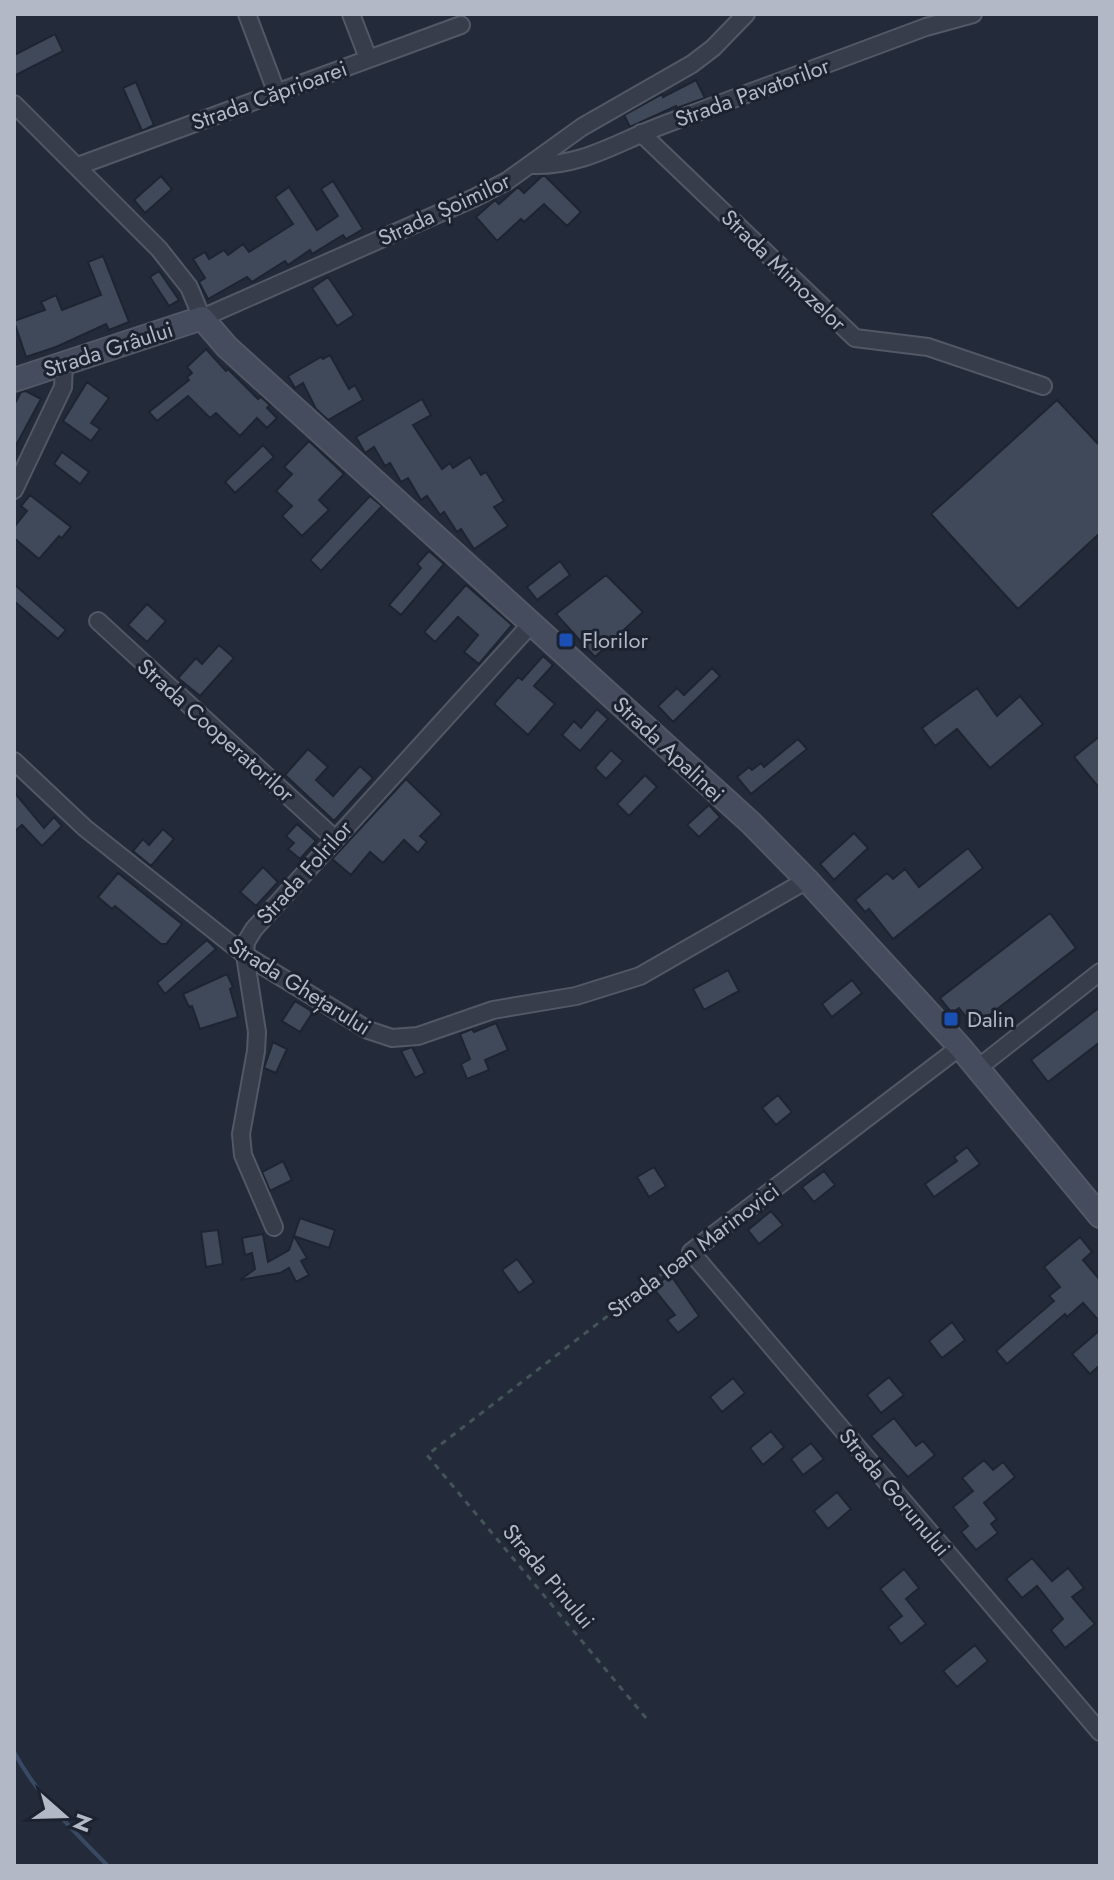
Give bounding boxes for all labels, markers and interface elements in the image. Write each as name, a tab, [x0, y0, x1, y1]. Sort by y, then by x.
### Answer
street label: Strada Pavatorilor	[670, 49, 834, 135]
street label: Strada Căprioarei	[187, 52, 351, 138]
street label: Strada Șoimilor	[373, 164, 516, 254]
street label: Strada Mimozelor	[714, 202, 854, 339]
street label: Strada Grâului	[39, 313, 177, 385]
place label: Florilor	[582, 624, 648, 656]
marker: Florilor	[557, 631, 575, 649]
street label: Strada Cooperatorilor	[130, 651, 302, 810]
street label: Strada Apalinei	[606, 689, 732, 809]
street label: Strada Folrilor	[248, 812, 360, 931]
street label: Strada Ghețarului	[223, 929, 377, 1043]
place label: Dalin	[967, 1003, 1015, 1035]
marker: Dalin	[942, 1010, 960, 1028]
street label: Strada Ioan Marinovici	[600, 1175, 786, 1325]
street label: Strada Gorunului	[832, 1421, 958, 1563]
street label: Strada Pinului	[495, 1517, 603, 1635]
north arrow	[24, 1776, 104, 1856]
text: N	[65, 1809, 101, 1837]

